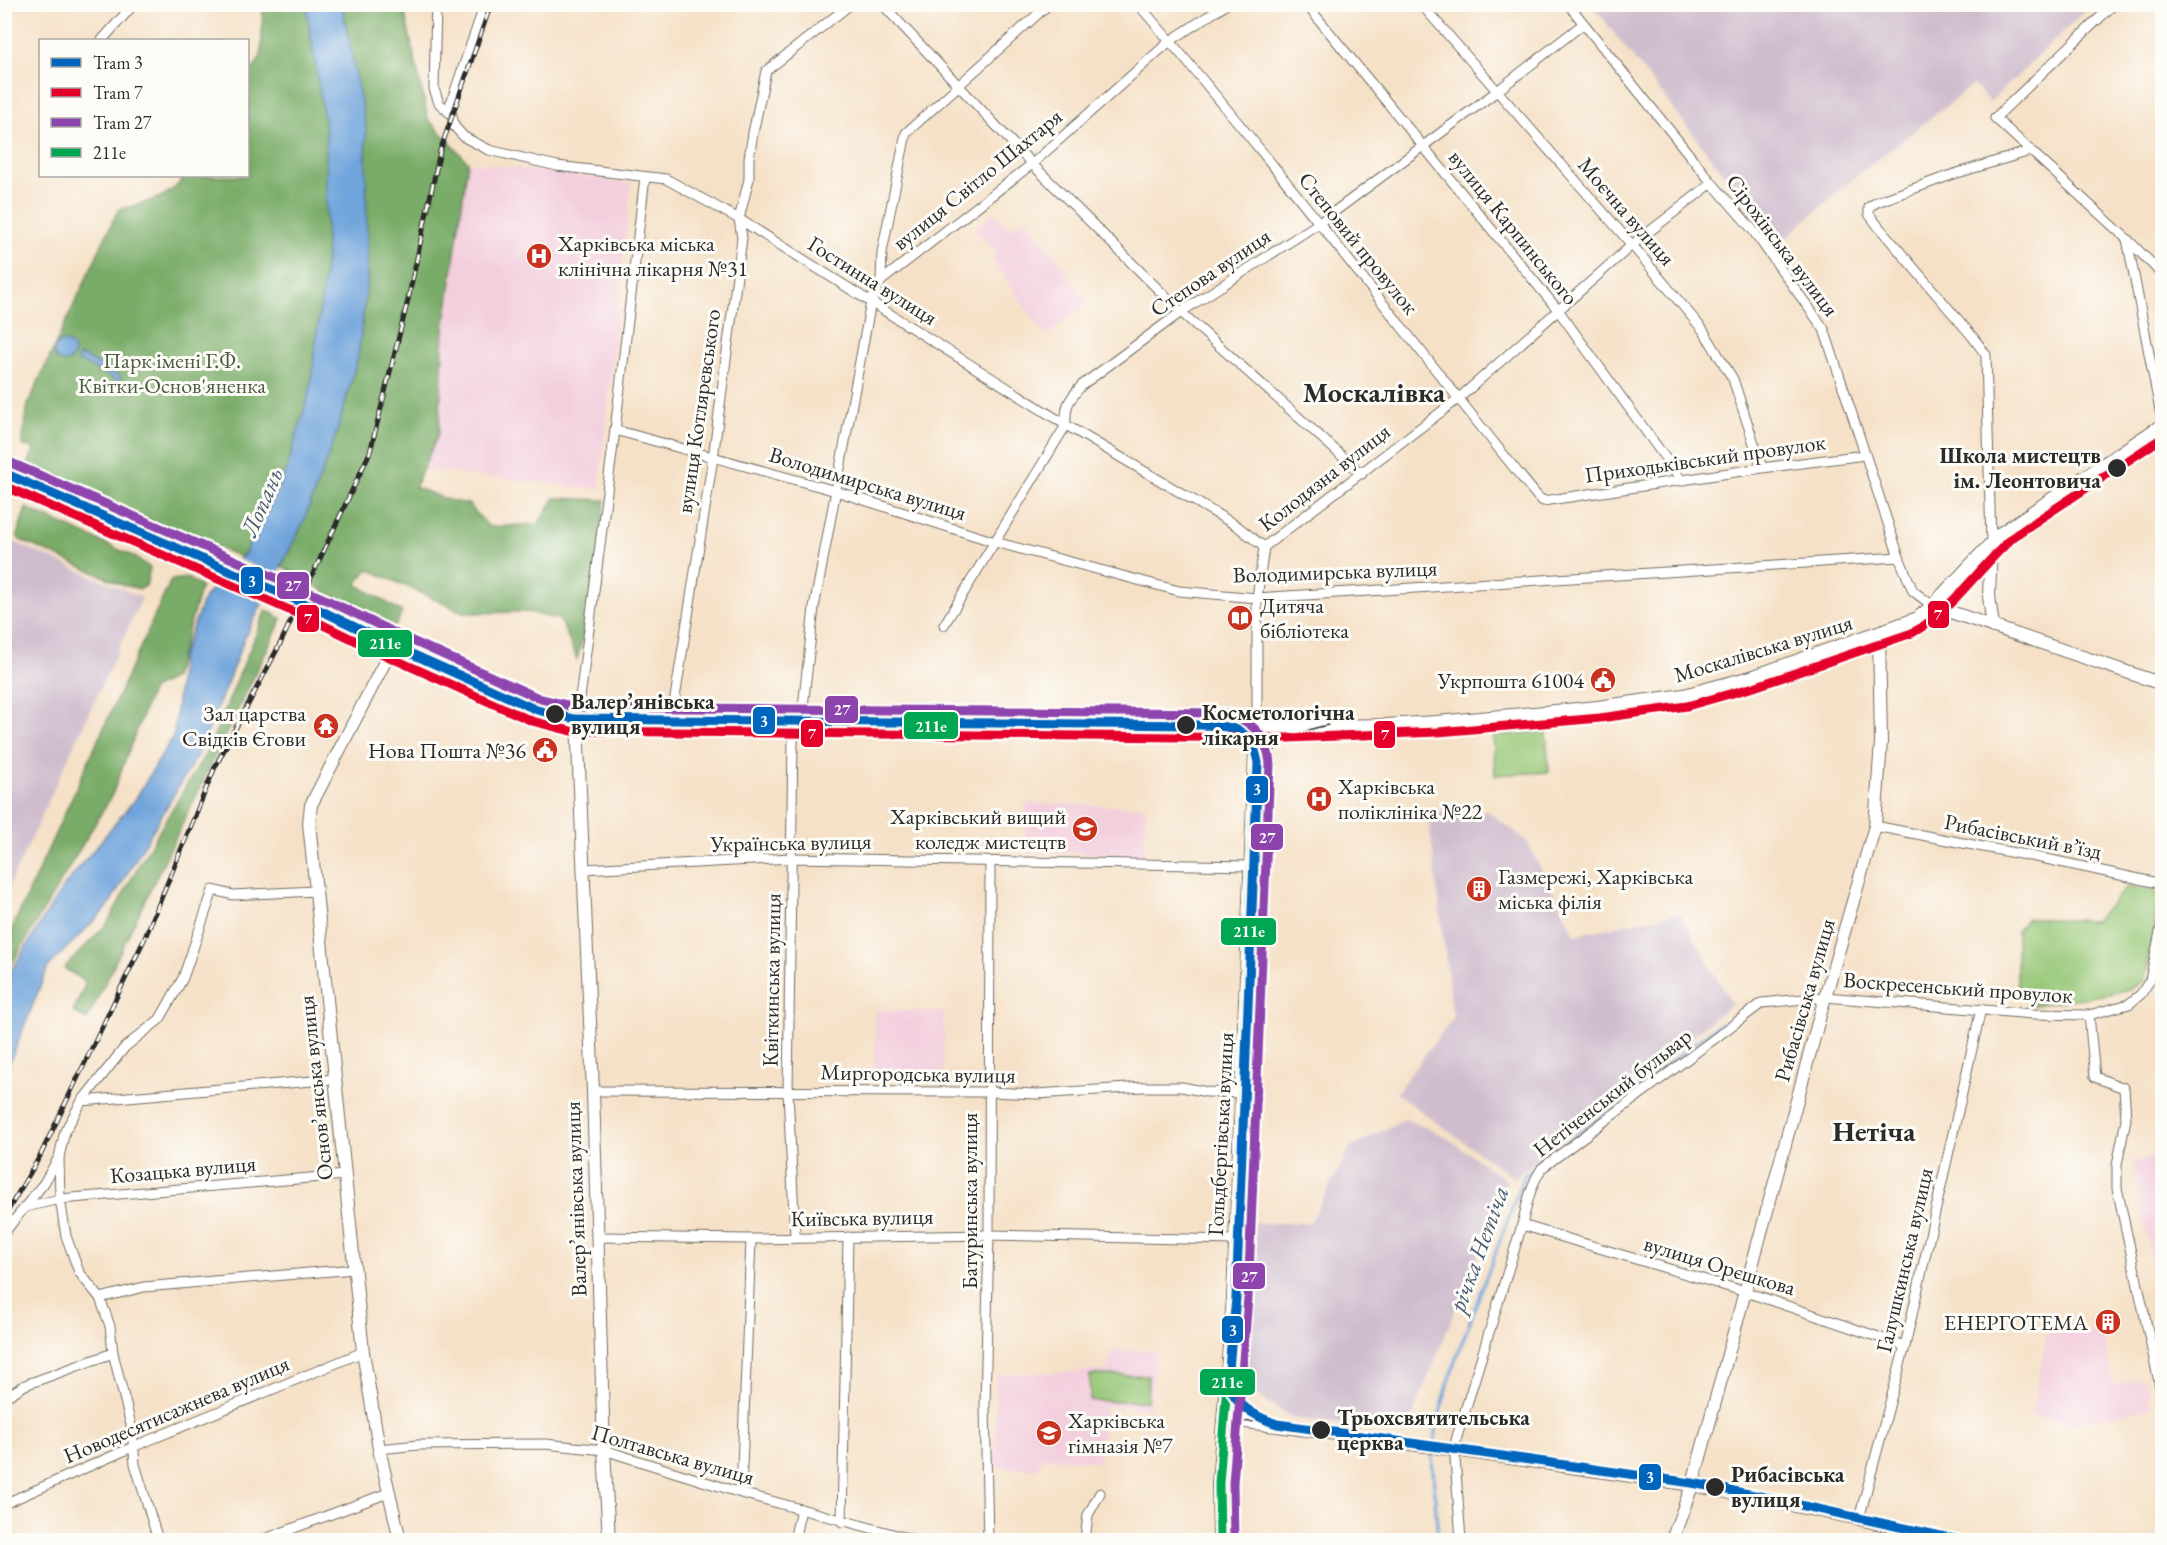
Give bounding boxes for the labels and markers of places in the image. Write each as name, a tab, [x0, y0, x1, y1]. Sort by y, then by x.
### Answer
place label: Харківська міська клінічна лікарня №31	[557, 229, 748, 283]
hospital icon: Харківська міська клінічна лікарня №31	[524, 241, 554, 271]
place label: Школа мистецтв ім. Леонтовича	[1939, 441, 2101, 495]
marker: Школа мистецтв ім. Леонтовича	[2106, 457, 2128, 479]
place label: Дитяча бібліотека	[1260, 591, 1349, 645]
library icon: Дитяча бібліотека	[1225, 603, 1255, 633]
public building icon: Укрпошта 61004	[1588, 665, 1618, 695]
place label: Укрпошта 61004	[1437, 666, 1584, 695]
place label: Валер’янівська вулиця	[571, 687, 715, 741]
place label: Косметологічна лікарня	[1202, 698, 1355, 752]
place label: Зал царства Свідків Єгови	[182, 699, 306, 753]
marker: Валер’янівська вулиця	[544, 703, 566, 725]
temple icon: Зал царства Свідків Єгови	[311, 711, 341, 741]
marker: Косметологічна лікарня	[1175, 714, 1197, 736]
public building icon: Нова Пошта №36	[530, 735, 560, 765]
place label: Нова Пошта №36	[368, 736, 526, 765]
place label: Харківська поліклініка №22	[1337, 772, 1483, 826]
hospital icon: Харківська поліклініка №22	[1304, 784, 1334, 814]
place label: Харківський вищий коледж мистецтв	[889, 802, 1066, 856]
school or university icon: Харківський вищий коледж мистецтв	[1070, 814, 1100, 844]
place label: Газмережі, Харківська міська філія	[1498, 862, 1694, 916]
building icon: Газмережі, Харківська міська філія	[1464, 874, 1494, 904]
building icon: ЕНЕРГОТЕМА	[2093, 1307, 2123, 1337]
place label: ЕНЕРГОТЕМА	[1944, 1308, 2089, 1337]
place label: Трьохсвятительська церква	[1337, 1403, 1530, 1457]
place label: Харківська гімназія №7	[1067, 1406, 1173, 1460]
school or university icon: Харківська гімназія №7	[1034, 1418, 1064, 1448]
marker: Трьохсвятительська церква	[1310, 1419, 1332, 1441]
place label: Рибасівська вулиця	[1731, 1460, 1845, 1514]
marker: Рибасівська вулиця	[1704, 1476, 1726, 1498]

